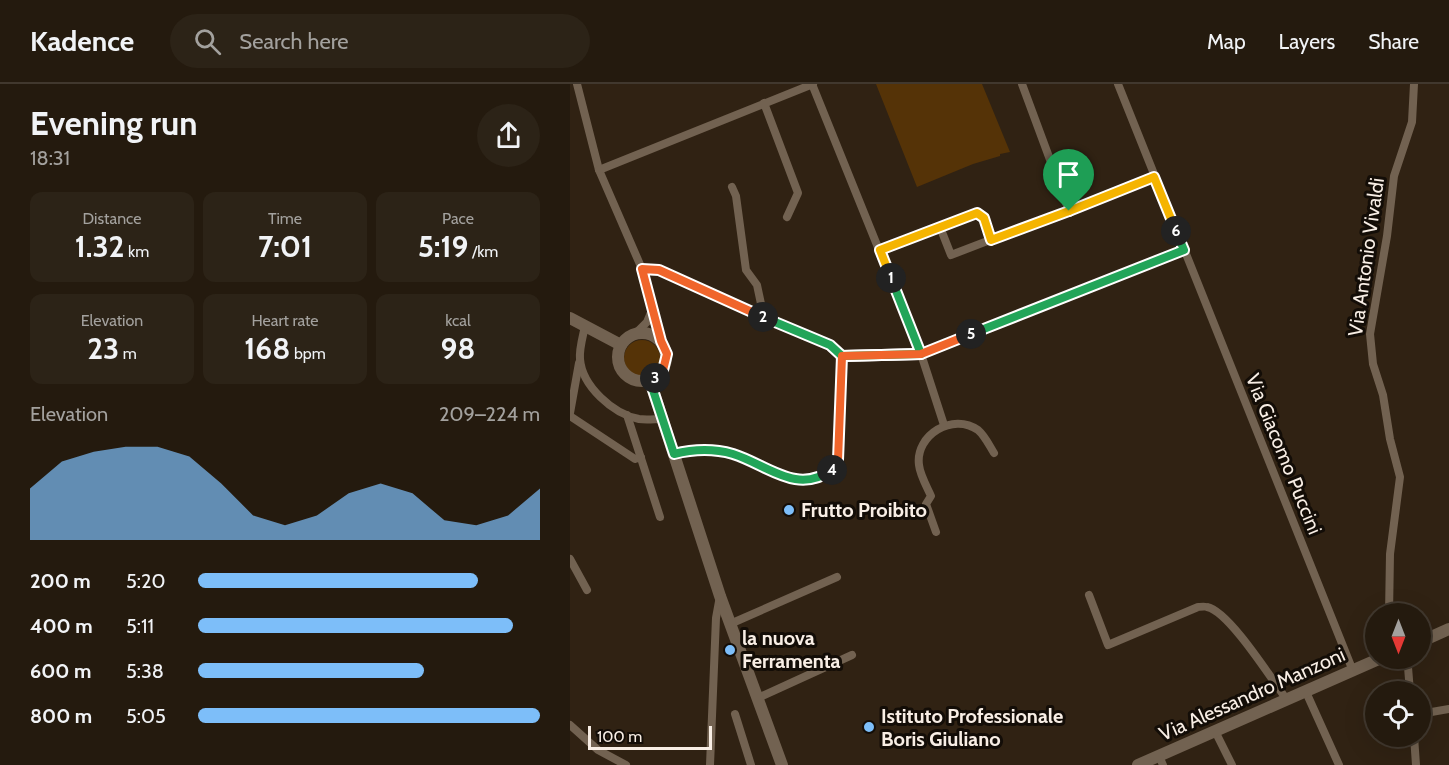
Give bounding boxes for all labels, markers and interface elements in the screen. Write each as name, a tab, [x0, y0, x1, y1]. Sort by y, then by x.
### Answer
search box	[170, 14, 590, 68]
text: Kadence	[30, 24, 134, 58]
icon: search	[191, 25, 224, 58]
text: Search here	[239, 28, 349, 55]
text: Map	[1207, 29, 1246, 54]
text: Layers	[1279, 29, 1335, 54]
text: Share	[1368, 29, 1419, 54]
text: Evening run	[30, 103, 197, 143]
button: share	[477, 104, 540, 167]
text: 18:31	[30, 146, 70, 170]
pin	[1043, 149, 1094, 211]
icon: arrive	[1052, 158, 1085, 191]
street label: Via Antonio Vivaldi	[1343, 176, 1389, 338]
text: Distance	[83, 209, 141, 228]
text: Time	[268, 209, 302, 228]
text: Pace	[442, 209, 474, 228]
pin: 6	[1161, 216, 1191, 246]
text: 6	[1172, 221, 1181, 240]
text: 1.32	[75, 228, 124, 265]
text: 7:01	[258, 228, 312, 265]
text: 5:19	[418, 228, 468, 265]
text: km	[124, 242, 149, 261]
text: /km	[468, 242, 498, 261]
pin: 1	[876, 263, 906, 293]
text: 1	[888, 268, 894, 287]
pin: 2	[748, 302, 778, 332]
text: 2	[759, 307, 767, 326]
text: Elevation	[81, 311, 143, 330]
text: Heart rate	[252, 311, 318, 330]
text: kcal	[445, 311, 471, 330]
pin: 5	[956, 319, 986, 349]
text: 5	[967, 324, 975, 343]
text: 23	[87, 330, 119, 367]
text: 168	[244, 330, 290, 367]
text: 98	[441, 330, 475, 367]
text: m	[119, 344, 137, 363]
text: bpm	[290, 344, 326, 363]
pin: 3	[640, 363, 670, 393]
text: 3	[651, 368, 659, 387]
street label: Via Giacomo Puccini	[1241, 370, 1327, 538]
text: Elevation	[30, 402, 108, 426]
text: 209–224 m	[439, 402, 540, 426]
pin: 4	[817, 455, 847, 485]
text: 4	[827, 460, 837, 479]
place label: Frutto Proibito	[801, 498, 927, 522]
marker: Frutto Proibito	[782, 503, 796, 517]
text: 200 m	[30, 569, 91, 593]
text: 5:20	[126, 569, 165, 593]
north arrow	[1365, 603, 1431, 669]
map controls	[1365, 603, 1431, 747]
text: 400 m	[30, 614, 93, 638]
text: 5:11	[126, 614, 154, 638]
place label: la nuova Ferramenta	[742, 626, 841, 673]
street label: Via Alessandro Manzoni	[1155, 642, 1349, 746]
marker: la nuova Ferramenta	[723, 643, 737, 657]
text: 600 m	[30, 659, 91, 683]
text: 5:38	[126, 659, 164, 683]
button: locate	[1365, 681, 1431, 747]
text: 800 m	[30, 704, 92, 728]
text: 5:05	[126, 704, 166, 728]
place label: Istituto Professionale Boris Giuliano	[881, 704, 1063, 751]
marker: Istituto Professionale Boris Giuliano	[862, 720, 876, 734]
scale bar	[588, 723, 712, 750]
text: 100 m	[597, 727, 642, 746]

